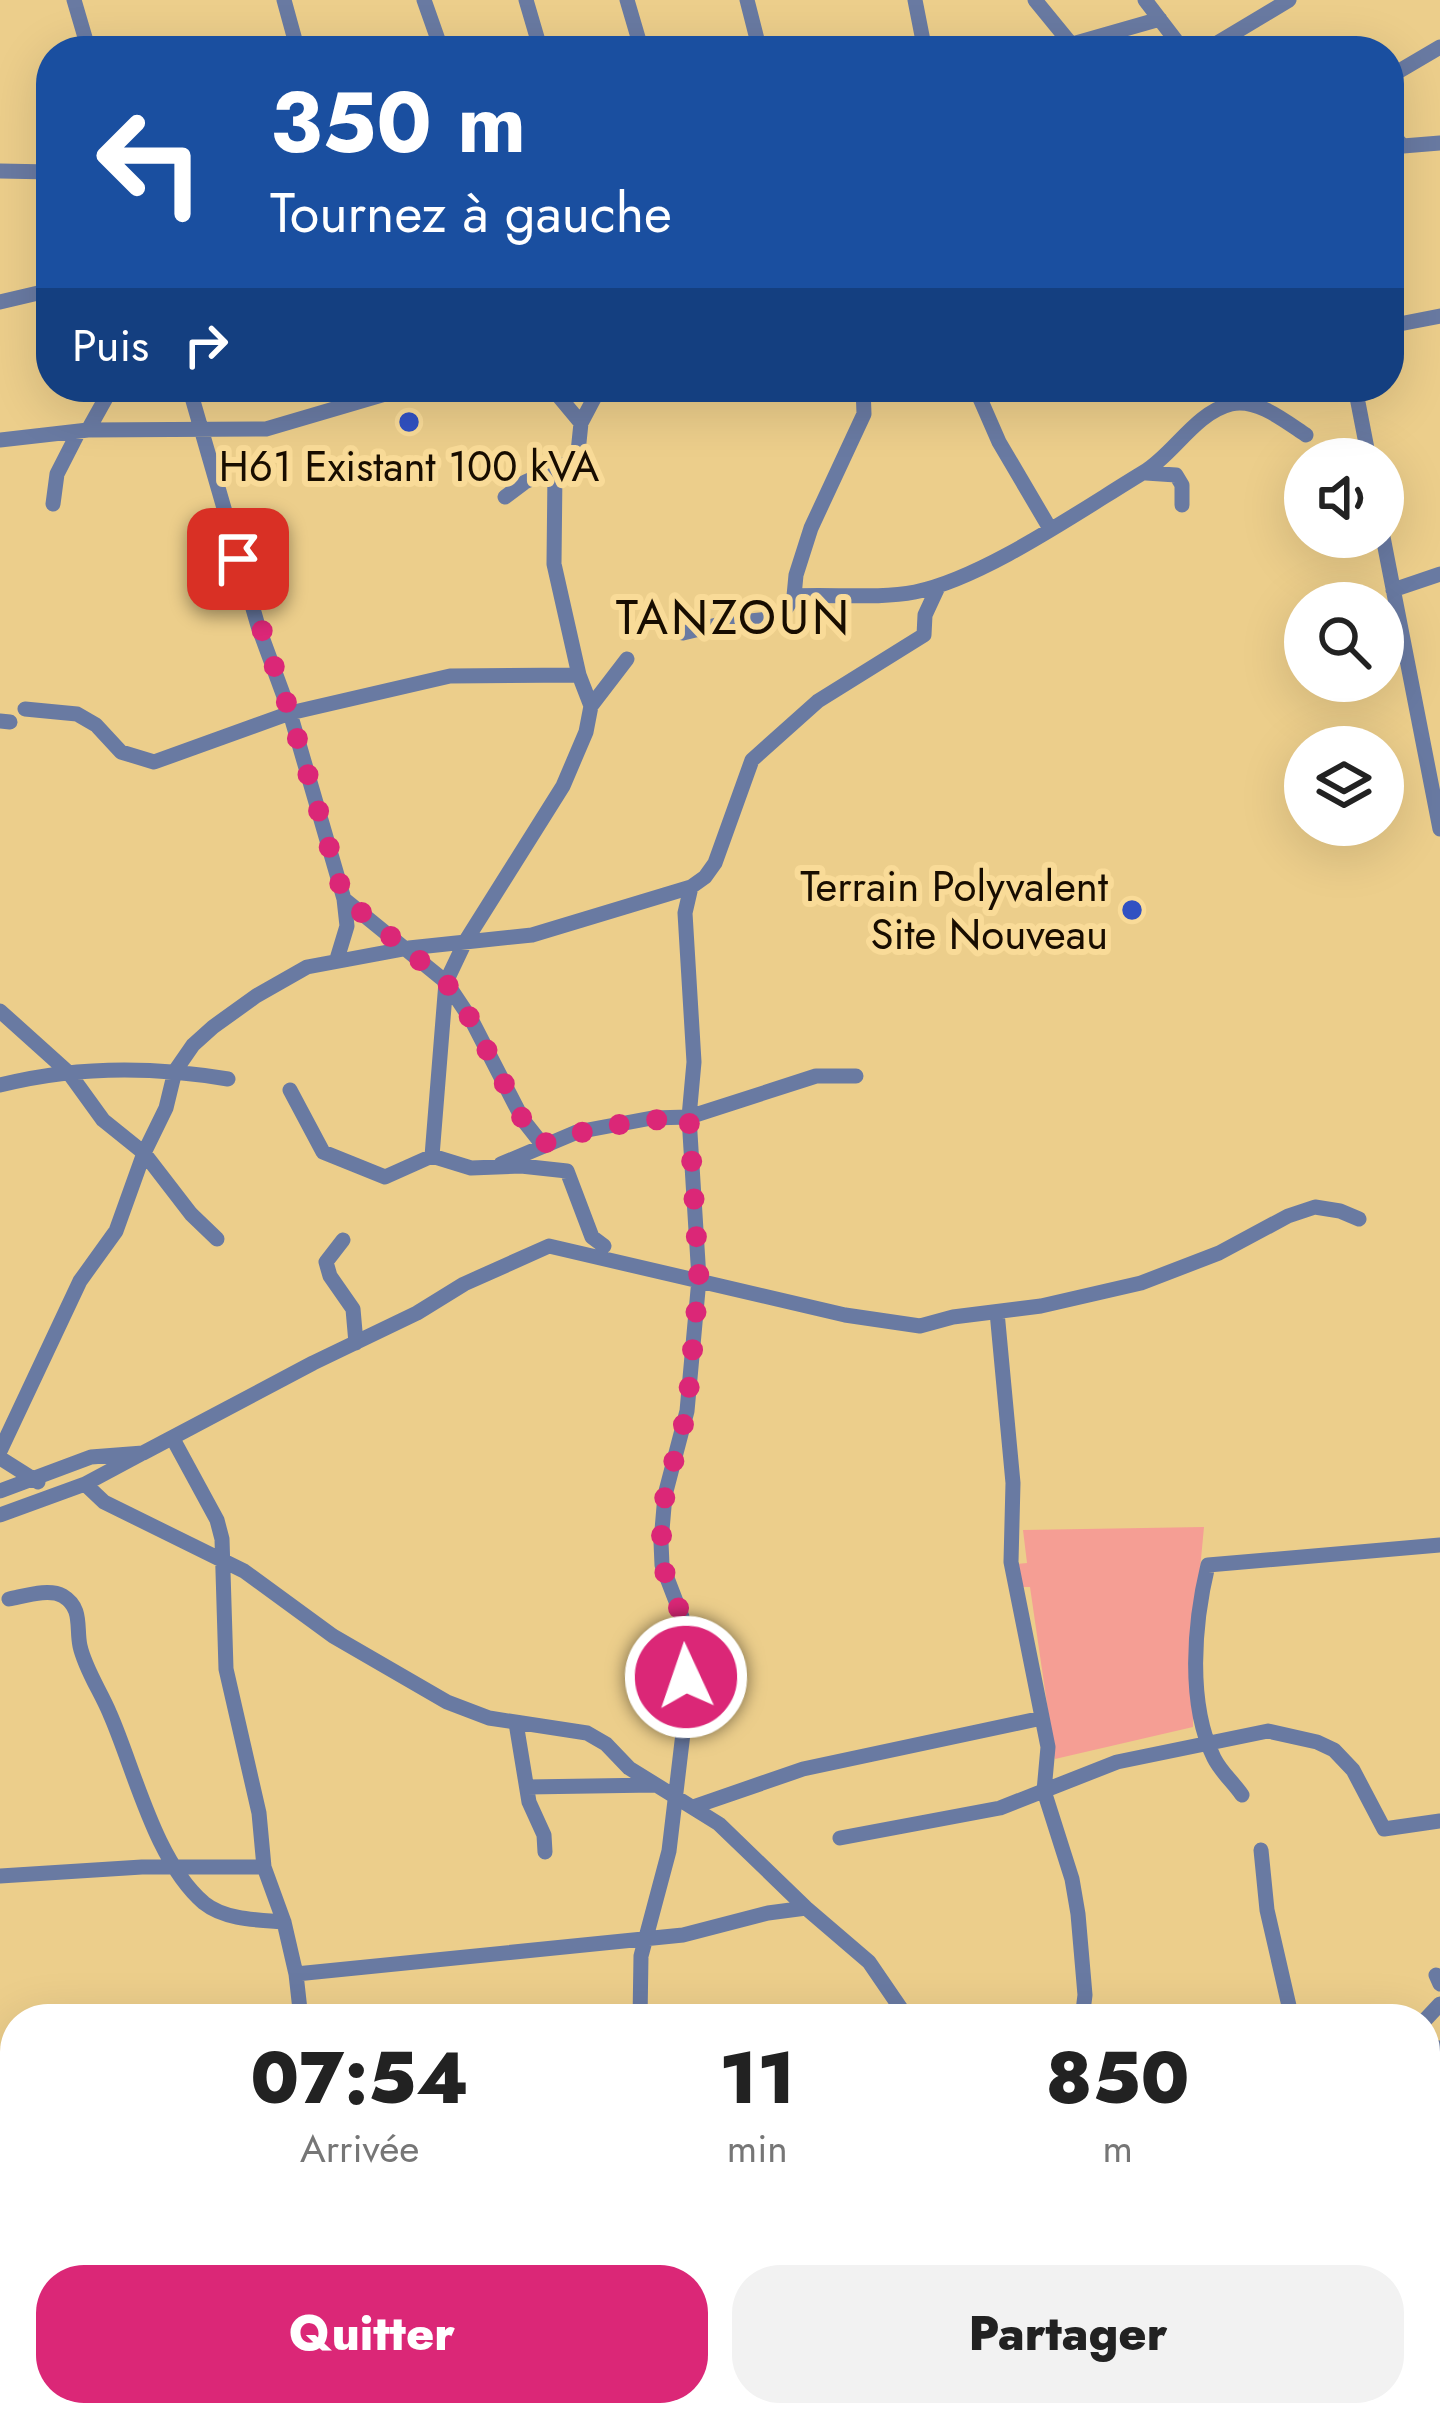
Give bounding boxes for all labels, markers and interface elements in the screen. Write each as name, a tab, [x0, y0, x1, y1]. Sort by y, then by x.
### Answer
text: 350 m	[270, 62, 526, 184]
icon: left	[72, 84, 228, 240]
text: Tournez à gauche	[270, 174, 672, 252]
icon: right	[173, 312, 239, 378]
text: Puis	[72, 313, 149, 378]
marker: H61 Existant 100 kVA	[396, 409, 422, 435]
place label: H61 Existant 100 kVA	[219, 436, 599, 497]
map controls	[1284, 438, 1404, 846]
button: sound	[1284, 438, 1404, 558]
pin	[187, 508, 289, 610]
icon: arrive	[205, 526, 271, 592]
button: search	[1284, 582, 1404, 702]
district label: TANZOUN	[616, 583, 852, 652]
button: layers	[1284, 726, 1404, 846]
place label: Terrain Polyvalent Site Nouveau	[800, 856, 1108, 965]
marker: Terrain Polyvalent Site Nouveau	[1119, 897, 1145, 923]
position arrow	[623, 1614, 749, 1740]
text: 07:54	[250, 2026, 469, 2130]
text: 11	[719, 2026, 795, 2130]
text: 850	[1046, 2026, 1190, 2130]
text: Arrivée	[300, 2120, 419, 2177]
text: min	[727, 2120, 788, 2177]
text: m	[1102, 2120, 1133, 2177]
button: Quitter	[36, 2265, 708, 2403]
button: Partager	[732, 2265, 1404, 2403]

